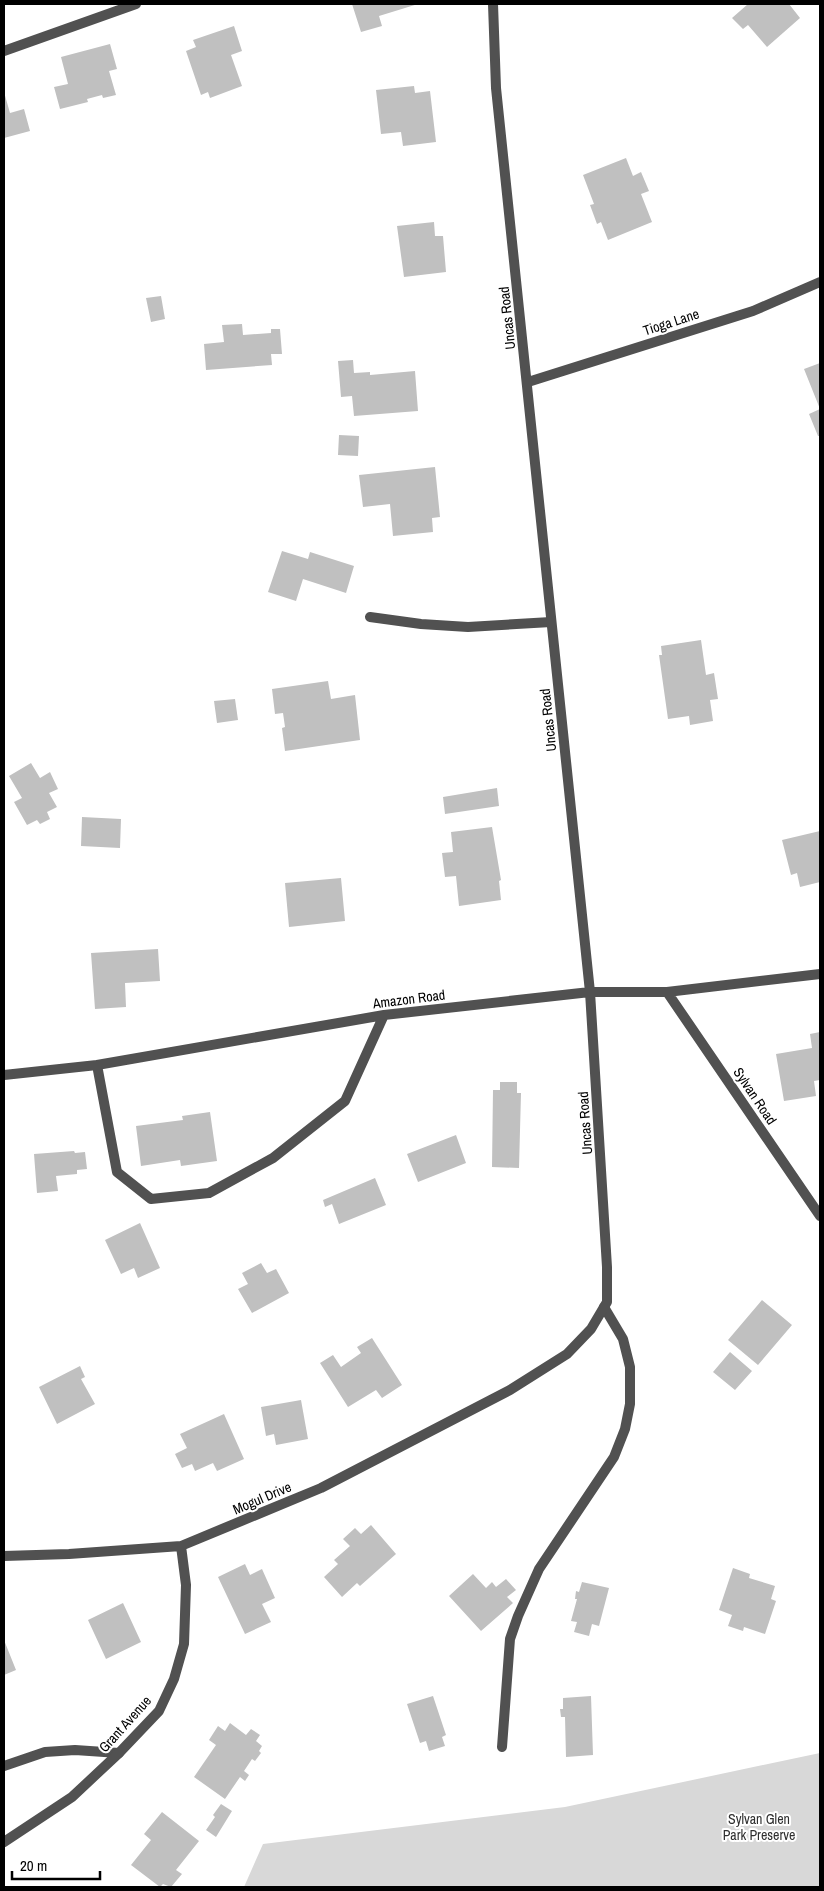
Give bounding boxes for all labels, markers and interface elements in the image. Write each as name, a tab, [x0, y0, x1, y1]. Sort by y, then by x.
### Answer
street label: Uncas Road	[495, 286, 519, 350]
street label: Tioga Lane	[641, 305, 701, 339]
street label: Uncas Road	[536, 688, 560, 752]
street label: Amazon Road	[371, 986, 446, 1012]
street label: Sylvan Road	[729, 1064, 781, 1128]
street label: Uncas Road	[574, 1091, 596, 1155]
street label: Mogul Drive	[230, 1478, 294, 1518]
street label: Grant Avenue	[95, 1692, 155, 1756]
park label: Sylvan Glen Park Preserve	[723, 1810, 795, 1844]
scale bar	[12, 1848, 100, 1880]
text: 20 m	[20, 1855, 47, 1876]

